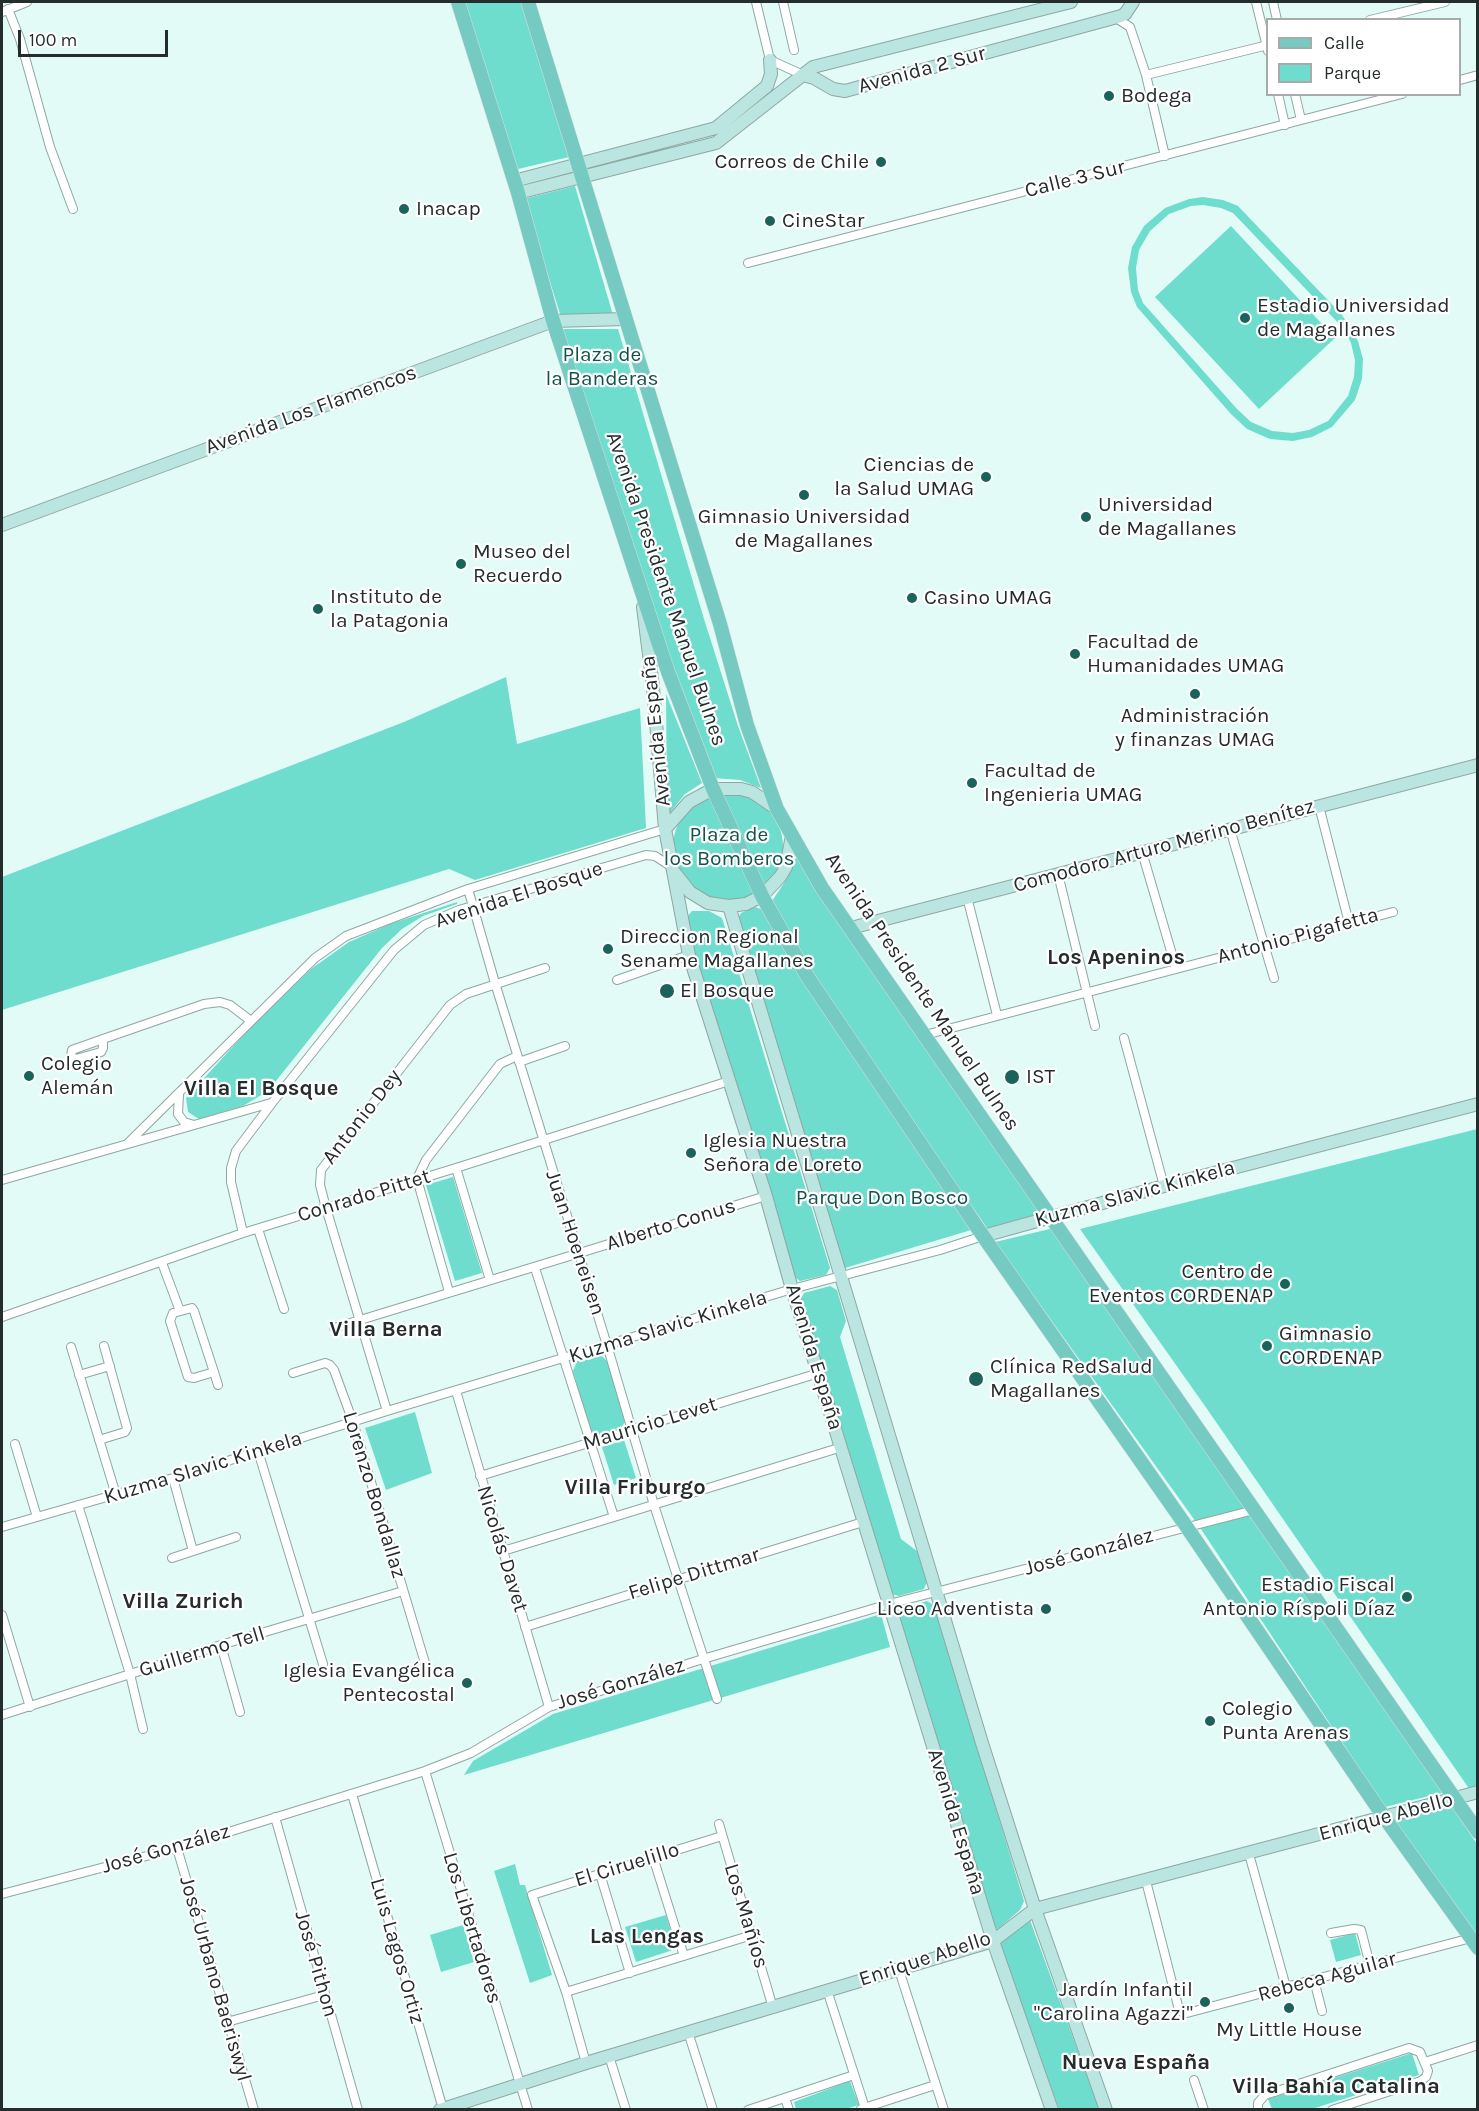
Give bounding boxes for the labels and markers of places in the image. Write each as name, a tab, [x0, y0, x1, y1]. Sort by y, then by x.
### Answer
place label: Bodega	[1121, 83, 1192, 109]
marker: Bodega	[1102, 89, 1116, 103]
place label: Correos de Chile	[715, 149, 869, 175]
marker: Correos de Chile	[874, 155, 888, 169]
place label: Inacap	[416, 196, 481, 222]
marker: Inacap	[397, 202, 411, 216]
place label: CineStar	[782, 208, 864, 234]
marker: CineStar	[763, 214, 777, 228]
place label: Estadio Universidad de Magallanes	[1257, 293, 1450, 343]
marker: Estadio Universidad de Magallanes	[1238, 311, 1252, 325]
place label: Ciencias de la Salud UMAG	[834, 452, 974, 502]
marker: Ciencias de la Salud UMAG	[979, 470, 993, 484]
marker: Gimnasio Universidad de Magallanes	[797, 488, 811, 502]
place label: Universidad de Magallanes	[1098, 492, 1237, 542]
place label: Gimnasio Universidad de Magallanes	[698, 504, 910, 554]
marker: Universidad de Magallanes	[1079, 510, 1093, 524]
place label: Museo del Recuerdo	[473, 539, 571, 589]
marker: Museo del Recuerdo	[454, 557, 468, 571]
place label: Instituto de la Patagonia	[330, 584, 449, 634]
place label: Casino UMAG	[924, 585, 1052, 611]
marker: Casino UMAG	[905, 591, 919, 605]
marker: Instituto de la Patagonia	[311, 602, 325, 616]
place label: Facultad de Humanidades UMAG	[1087, 629, 1284, 679]
marker: Facultad de Humanidades UMAG	[1068, 647, 1082, 661]
marker: Administración y finanzas UMAG	[1188, 687, 1202, 701]
place label: Administración y finanzas UMAG	[1115, 703, 1275, 753]
place label: Facultad de Ingenieria UMAG	[984, 758, 1142, 808]
marker: Facultad de Ingenieria UMAG	[965, 776, 979, 790]
place label: Direccion Regional Sename Magallanes	[620, 924, 814, 974]
marker: Direccion Regional Sename Magallanes	[601, 942, 615, 956]
place label: El Bosque	[680, 978, 774, 1004]
marker: El Bosque	[658, 982, 676, 1000]
place label: Colegio Alemán	[41, 1051, 114, 1101]
place label: IST	[1026, 1064, 1055, 1090]
marker: IST	[1003, 1068, 1021, 1086]
marker: Colegio Alemán	[22, 1069, 36, 1083]
place label: Iglesia Nuestra Señora de Loreto	[703, 1128, 862, 1178]
marker: Iglesia Nuestra Señora de Loreto	[684, 1146, 698, 1160]
place label: Centro de Eventos CORDENAP	[1089, 1259, 1273, 1309]
marker: Centro de Eventos CORDENAP	[1278, 1277, 1292, 1291]
place label: Gimnasio CORDENAP	[1279, 1321, 1382, 1371]
marker: Gimnasio CORDENAP	[1260, 1339, 1274, 1353]
place label: Clínica RedSalud Magallanes	[990, 1354, 1153, 1404]
marker: Clínica RedSalud Magallanes	[967, 1370, 985, 1388]
place label: Estadio Fiscal Antonio Ríspoli Díaz	[1203, 1572, 1395, 1622]
marker: Estadio Fiscal Antonio Ríspoli Díaz	[1400, 1590, 1414, 1604]
place label: Liceo Adventista	[877, 1596, 1034, 1622]
marker: Liceo Adventista	[1039, 1602, 1053, 1616]
place label: Iglesia Evangélica Pentecostal	[283, 1658, 455, 1708]
marker: Iglesia Evangélica Pentecostal	[460, 1676, 474, 1690]
place label: Colegio Punta Arenas	[1222, 1696, 1349, 1746]
marker: Colegio Punta Arenas	[1203, 1714, 1217, 1728]
place label: Jardín Infantil "Carolina Agazzi"	[1034, 1977, 1193, 2027]
marker: Jardín Infantil "Carolina Agazzi"	[1198, 1995, 1212, 2009]
marker: My Little House	[1282, 2001, 1296, 2015]
place label: My Little House	[1216, 2017, 1362, 2043]

